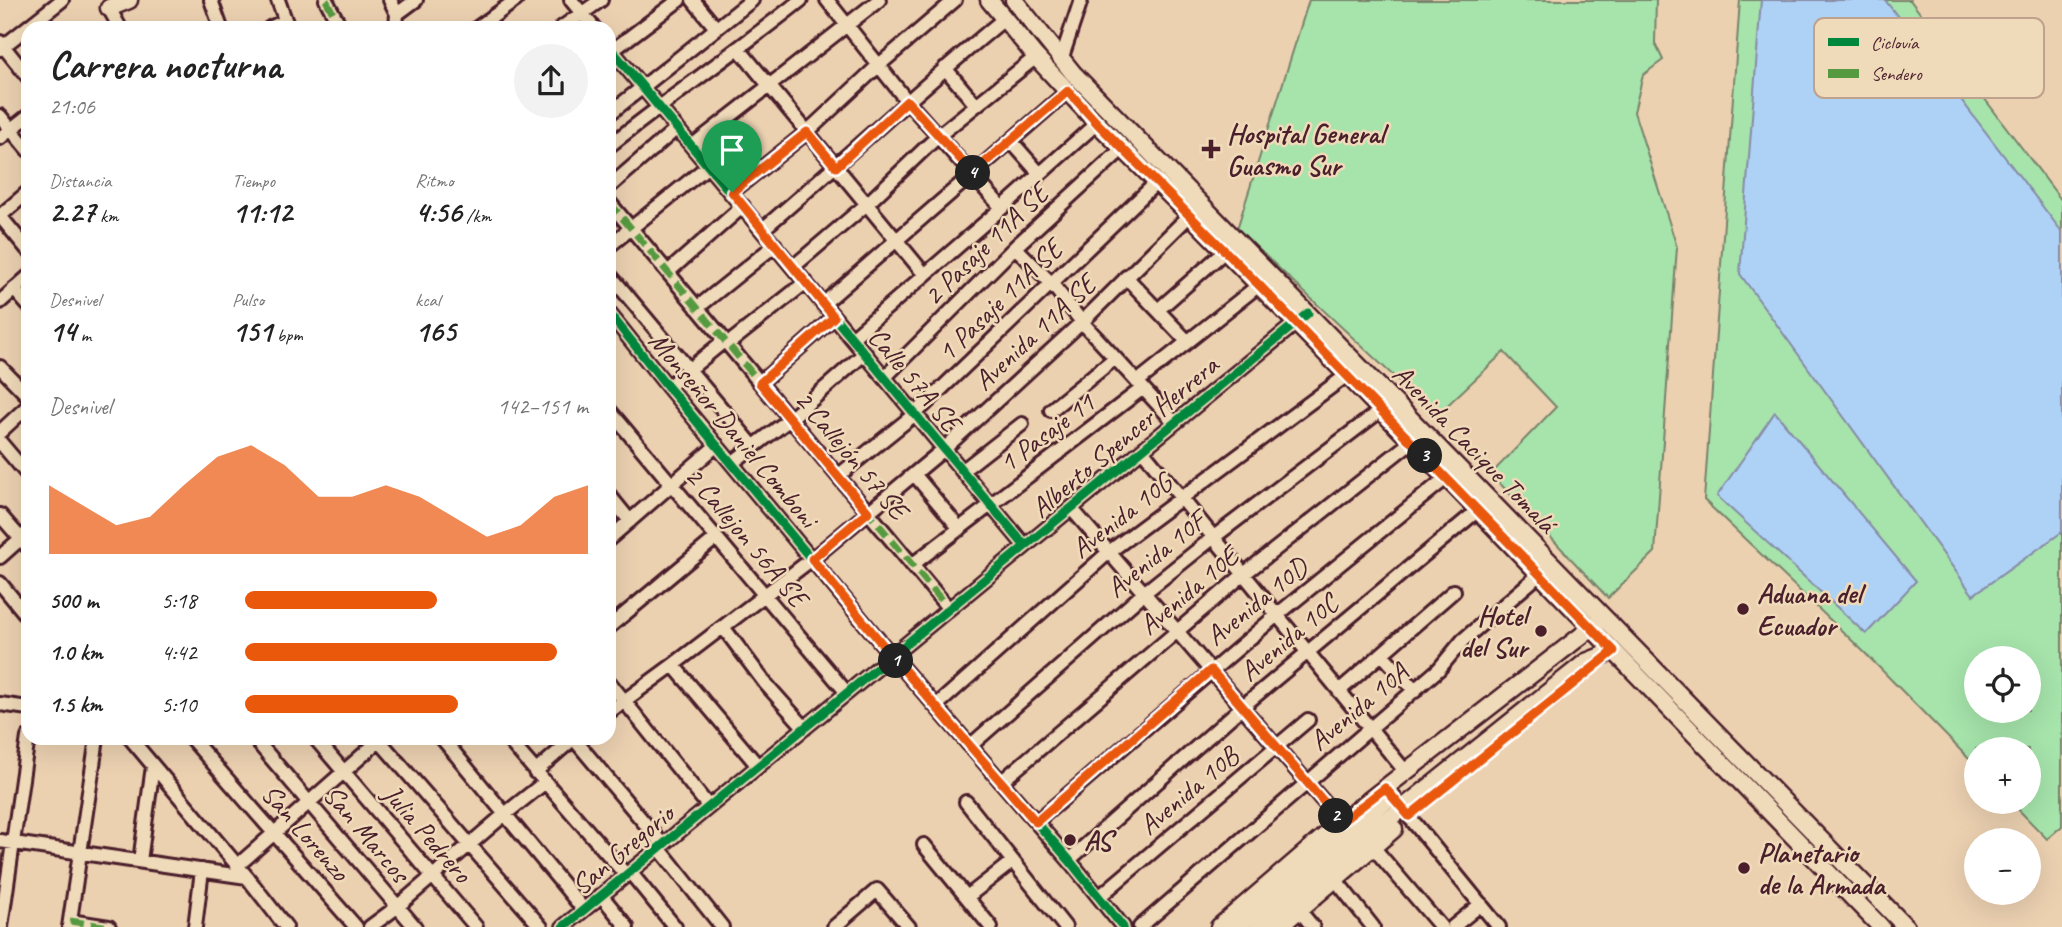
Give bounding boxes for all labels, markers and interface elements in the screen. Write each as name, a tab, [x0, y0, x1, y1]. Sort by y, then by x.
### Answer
legend	[1814, 18, 2044, 98]
text: Ciclovía	[1871, 31, 1920, 55]
text: Carrera nocturna	[49, 42, 282, 89]
button: share	[514, 44, 588, 118]
text: Sendero	[1871, 62, 1923, 86]
text: 21:06	[49, 92, 95, 121]
place label: Hospital General Guasmo Sur	[1227, 116, 1390, 183]
pin	[702, 120, 762, 192]
icon: arrive	[713, 131, 751, 169]
marker: Hospital General Guasmo Sur	[1201, 139, 1221, 159]
pin: 4	[956, 156, 990, 190]
text: 4	[968, 160, 977, 184]
text: Distancia	[49, 169, 111, 193]
text: Tiempo	[232, 169, 275, 193]
text: Ritmo	[415, 169, 453, 193]
street label: 2 Pasaje 11A SE	[915, 173, 1058, 313]
text: 2.27	[49, 193, 95, 231]
text: 11:12	[232, 193, 292, 231]
text: 4:56	[415, 193, 462, 231]
text: km	[95, 204, 119, 228]
text: /km	[462, 204, 491, 228]
street label: 1 Pasaje 11A SE	[929, 229, 1072, 369]
street label: Avenida 11A SE	[966, 265, 1105, 398]
text: Desnivel	[49, 288, 101, 312]
text: Pulso	[232, 288, 264, 312]
text: kcal	[415, 288, 440, 312]
text: 14	[49, 312, 76, 350]
text: 151	[232, 312, 272, 350]
text: 165	[415, 312, 456, 350]
street label: Calle 57A SE	[861, 320, 971, 441]
text: m	[76, 323, 91, 347]
text: bpm	[272, 323, 303, 347]
street label: Monseñor Daniel Comboni	[641, 324, 828, 537]
street label: Alberto Spencer Herrera	[1023, 347, 1227, 525]
street label: Avenida Cacique Tomalá	[1385, 357, 1566, 542]
street label: 2 Callejón 57 SE	[787, 382, 918, 529]
street label: 1 Pasaje 11	[991, 384, 1102, 480]
text: Desnivel	[49, 392, 111, 421]
text: 142–151 m	[497, 392, 588, 421]
pin: 3	[1408, 438, 1442, 474]
text: 3	[1420, 443, 1429, 467]
street label: 2 Callejon 56A SE	[678, 459, 818, 617]
street label: Avenida 10G	[1064, 463, 1181, 566]
street label: Avenida 10F	[1099, 500, 1217, 605]
street label: Avenida 10E	[1131, 537, 1248, 642]
street label: Avenida 10D	[1198, 548, 1316, 653]
place label: Aduana del Ecuador	[1757, 576, 1867, 643]
street label: Avenida 10C	[1232, 584, 1347, 689]
text: 500 m	[49, 586, 98, 615]
text: 5:18	[161, 586, 197, 615]
place label: Hotel del Sur	[1460, 598, 1532, 665]
marker: Aduana del Ecuador	[1735, 601, 1751, 617]
marker: Hotel del Sur	[1533, 623, 1549, 639]
text: 1.0 km	[49, 638, 103, 667]
text: 4:42	[161, 638, 197, 667]
pin: 1	[878, 644, 914, 678]
map controls	[1964, 646, 2041, 905]
button: locate	[1964, 646, 2041, 723]
text: 1	[891, 648, 900, 672]
street label: Avenida 10A	[1302, 654, 1416, 758]
text: 1.5 km	[49, 690, 102, 719]
text: 5:10	[161, 690, 197, 719]
street label: Avenida 10B	[1131, 737, 1247, 842]
button: +	[1964, 737, 2041, 814]
street label: Julia Pedrero	[374, 776, 481, 891]
street label: San Lorenzo	[254, 777, 359, 890]
street label: San Marcos	[316, 778, 419, 891]
street label: San Gregorio	[564, 794, 683, 902]
pin: 2	[1318, 798, 1354, 834]
text: 2	[1331, 803, 1340, 827]
place label: AS	[1084, 823, 1117, 858]
button: −	[1964, 828, 2041, 905]
marker: AS	[1062, 832, 1078, 848]
place label: Planetario de la Armada	[1758, 835, 1887, 902]
marker: Planetario de la Armada	[1736, 860, 1752, 876]

